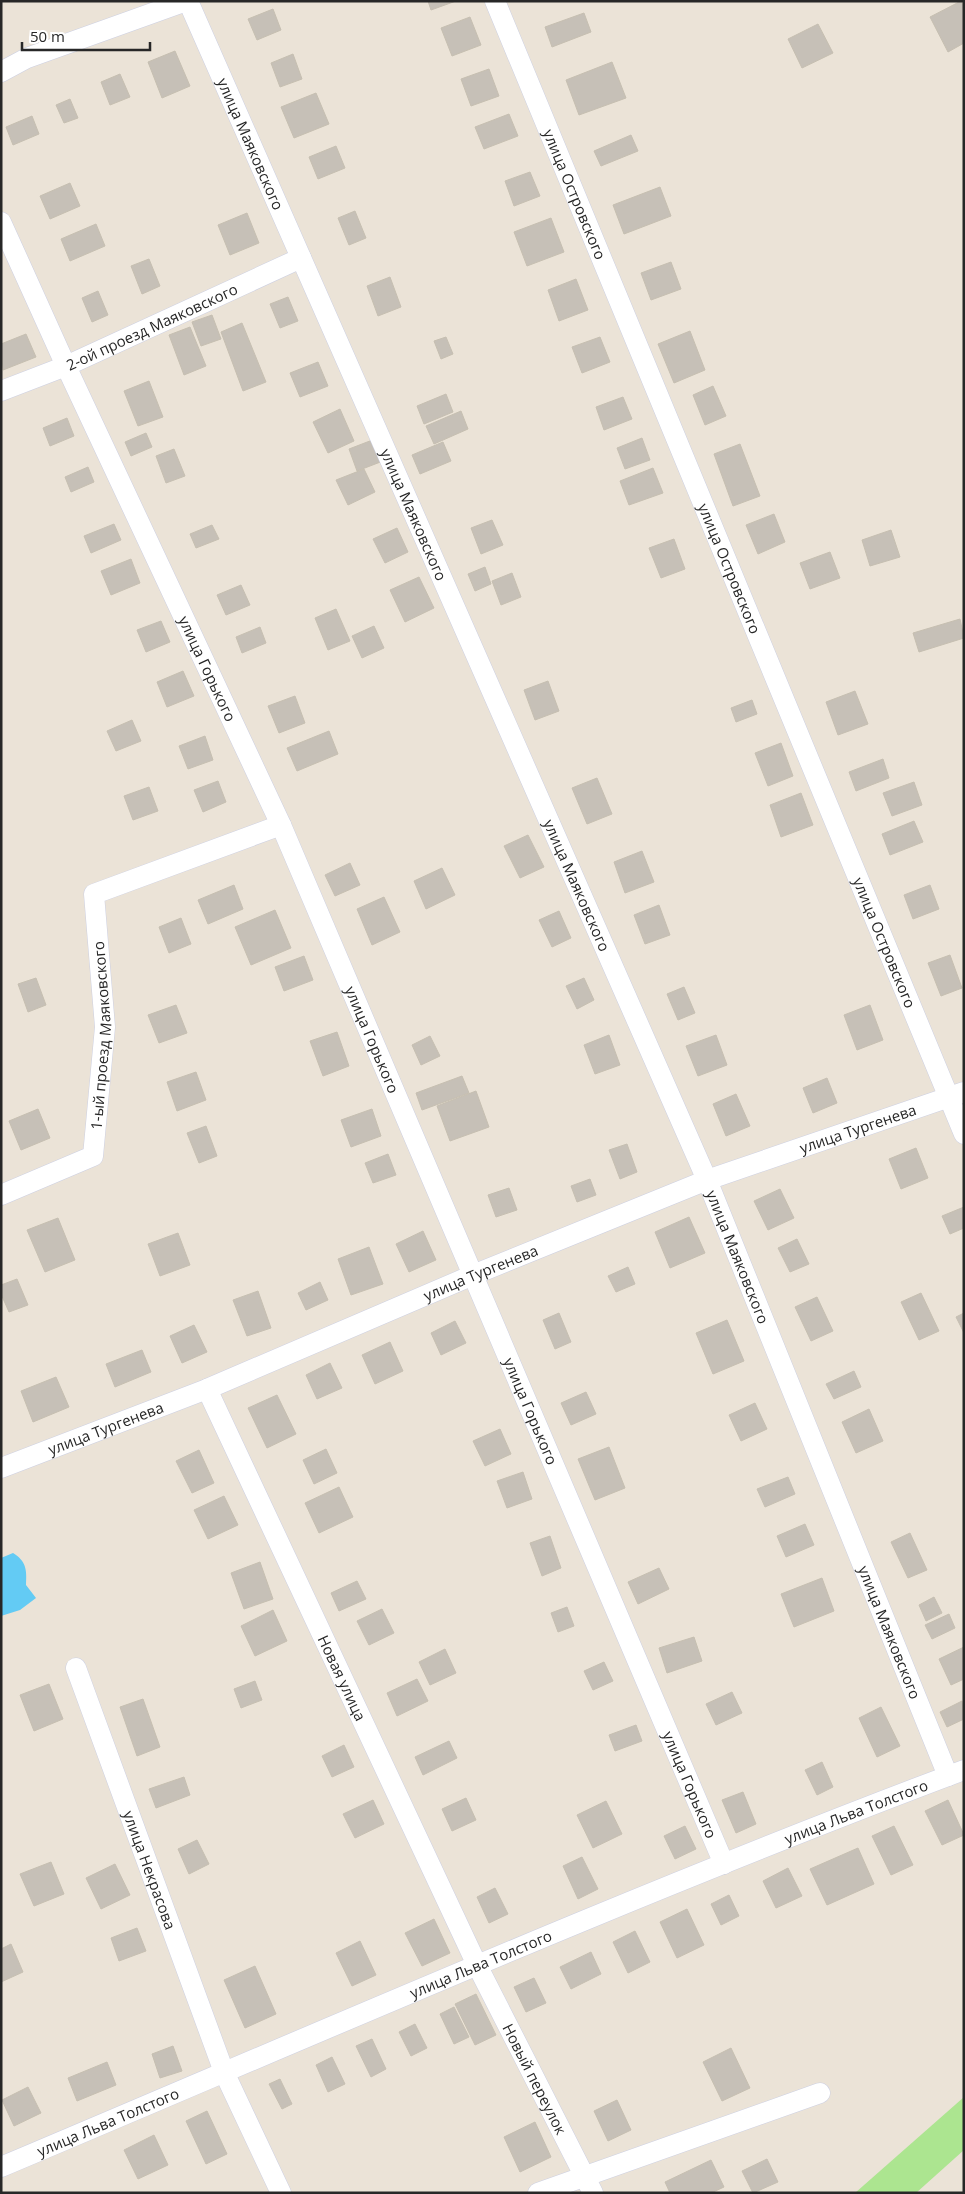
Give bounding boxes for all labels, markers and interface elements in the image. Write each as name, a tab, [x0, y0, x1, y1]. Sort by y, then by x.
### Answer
scale bar	[22, 20, 150, 52]
text: 50 m	[30, 26, 65, 46]
street label: улица Маяковского	[213, 75, 289, 213]
street label: улица Островского	[539, 126, 611, 262]
street label: 2-ой проезд Маяковского	[63, 279, 241, 375]
street label: улица Маяковского	[376, 445, 452, 584]
street label: улица Островского	[694, 500, 766, 637]
street label: улица Горького	[174, 612, 241, 725]
street label: улица Маяковского	[539, 816, 615, 954]
street label: улица Островского	[849, 874, 921, 1011]
street label: 1-ый проезд Маяковского	[85, 940, 115, 1131]
street label: улица Горького	[341, 983, 404, 1096]
street label: улица Тургенева	[797, 1099, 919, 1158]
street label: улица Маяковского	[702, 1187, 774, 1327]
street label: улица Тургенева	[420, 1240, 541, 1305]
street label: улица Горького	[499, 1355, 563, 1468]
street label: улица Тургенева	[45, 1397, 166, 1459]
street label: улица Маяковского	[854, 1563, 926, 1702]
street label: Новая улица	[314, 1632, 371, 1724]
street label: улица Горького	[658, 1728, 722, 1841]
street label: улица Льва Толстого	[781, 1775, 931, 1848]
street label: улица Некрасова	[119, 1808, 181, 1932]
street label: улица Льва Толстого	[407, 1925, 555, 2002]
street label: Новый переулок	[498, 2020, 572, 2138]
street label: улица Льва Толстого	[34, 2083, 182, 2161]

